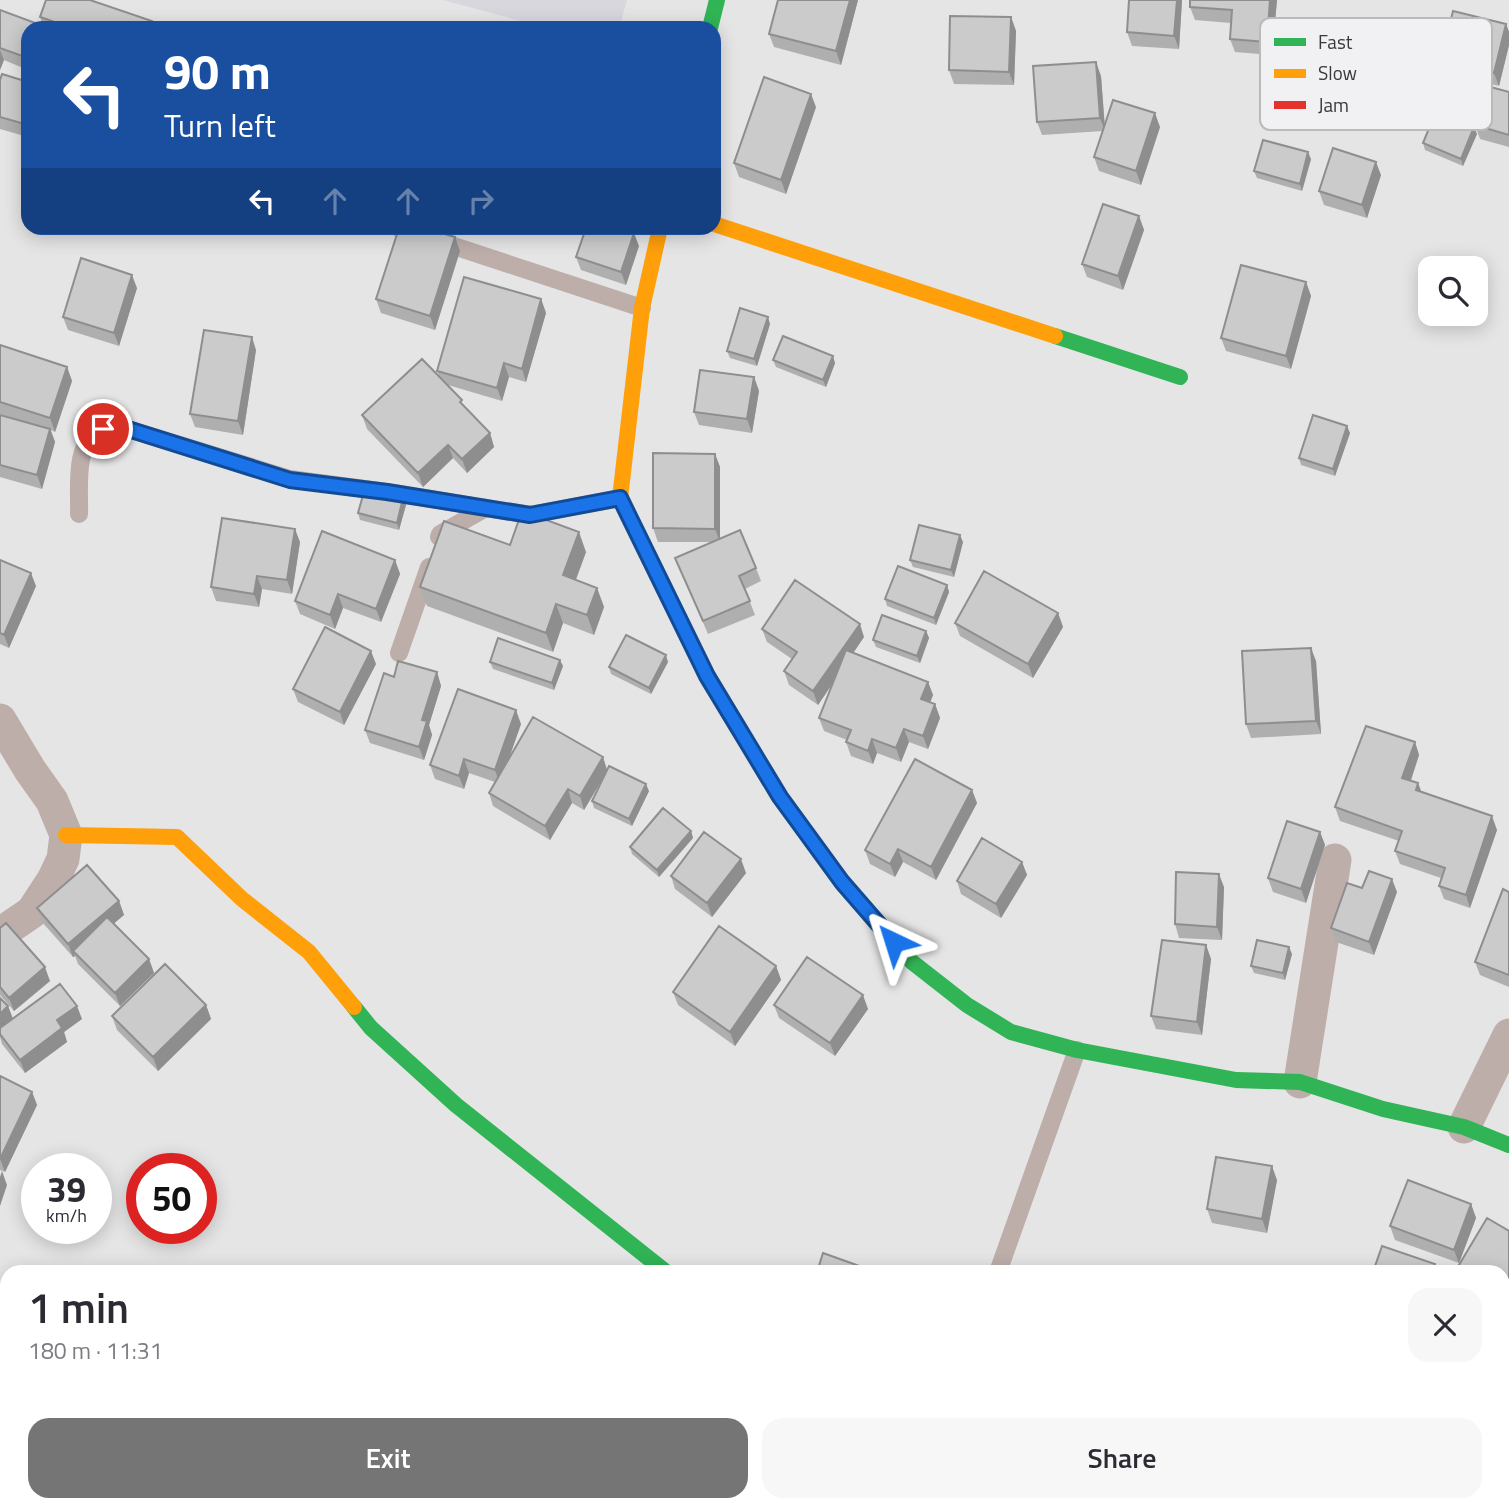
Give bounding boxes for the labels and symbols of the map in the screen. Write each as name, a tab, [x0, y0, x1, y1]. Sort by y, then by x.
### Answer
legend	[1260, 18, 1492, 130]
text: Fast	[1318, 27, 1353, 56]
text: Slow	[1318, 58, 1357, 87]
text: Jam	[1318, 90, 1349, 119]
pin	[73, 399, 133, 459]
position arrow	[857, 905, 931, 979]
speed limit sign: 50	[126, 1153, 217, 1244]

